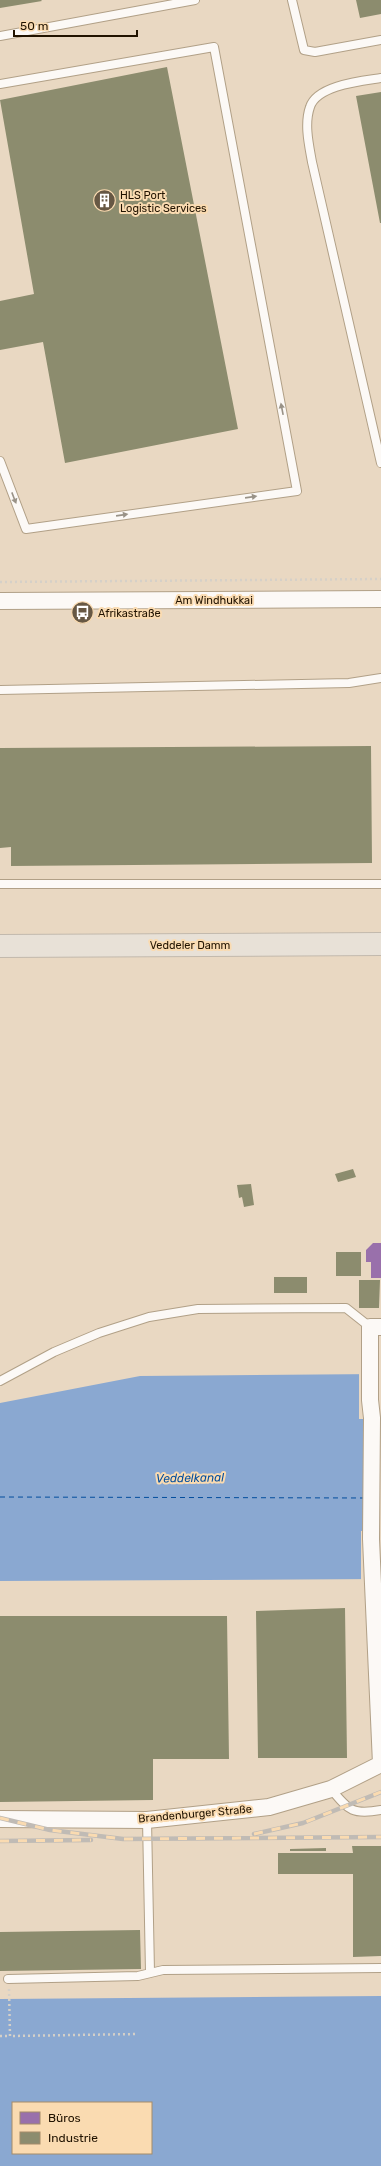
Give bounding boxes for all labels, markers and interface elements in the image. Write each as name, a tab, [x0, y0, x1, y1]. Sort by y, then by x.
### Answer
scale bar	[14, 12, 137, 38]
text: 50 m	[20, 19, 48, 33]
building icon: HLS Port Logistic Services	[92, 188, 118, 214]
place label: HLS Port Logistic Services	[120, 189, 207, 215]
one-way arrow	[279, 403, 285, 415]
one-way arrow	[12, 492, 18, 504]
one-way arrow	[244, 494, 257, 500]
one-way arrow	[116, 512, 128, 519]
street label: Am Windhukkai	[175, 594, 253, 607]
bus stop icon: Afrikastraße	[69, 600, 95, 626]
place label: Afrikastraße	[98, 607, 161, 620]
street label: Veddeler Damm	[150, 939, 231, 952]
water label: Veddelkanal	[156, 1470, 225, 1486]
street label: Brandenburger Straße	[138, 1803, 252, 1825]
legend	[12, 2102, 152, 2154]
text: Büros	[48, 2111, 81, 2125]
text: Industrie	[48, 2131, 98, 2145]

